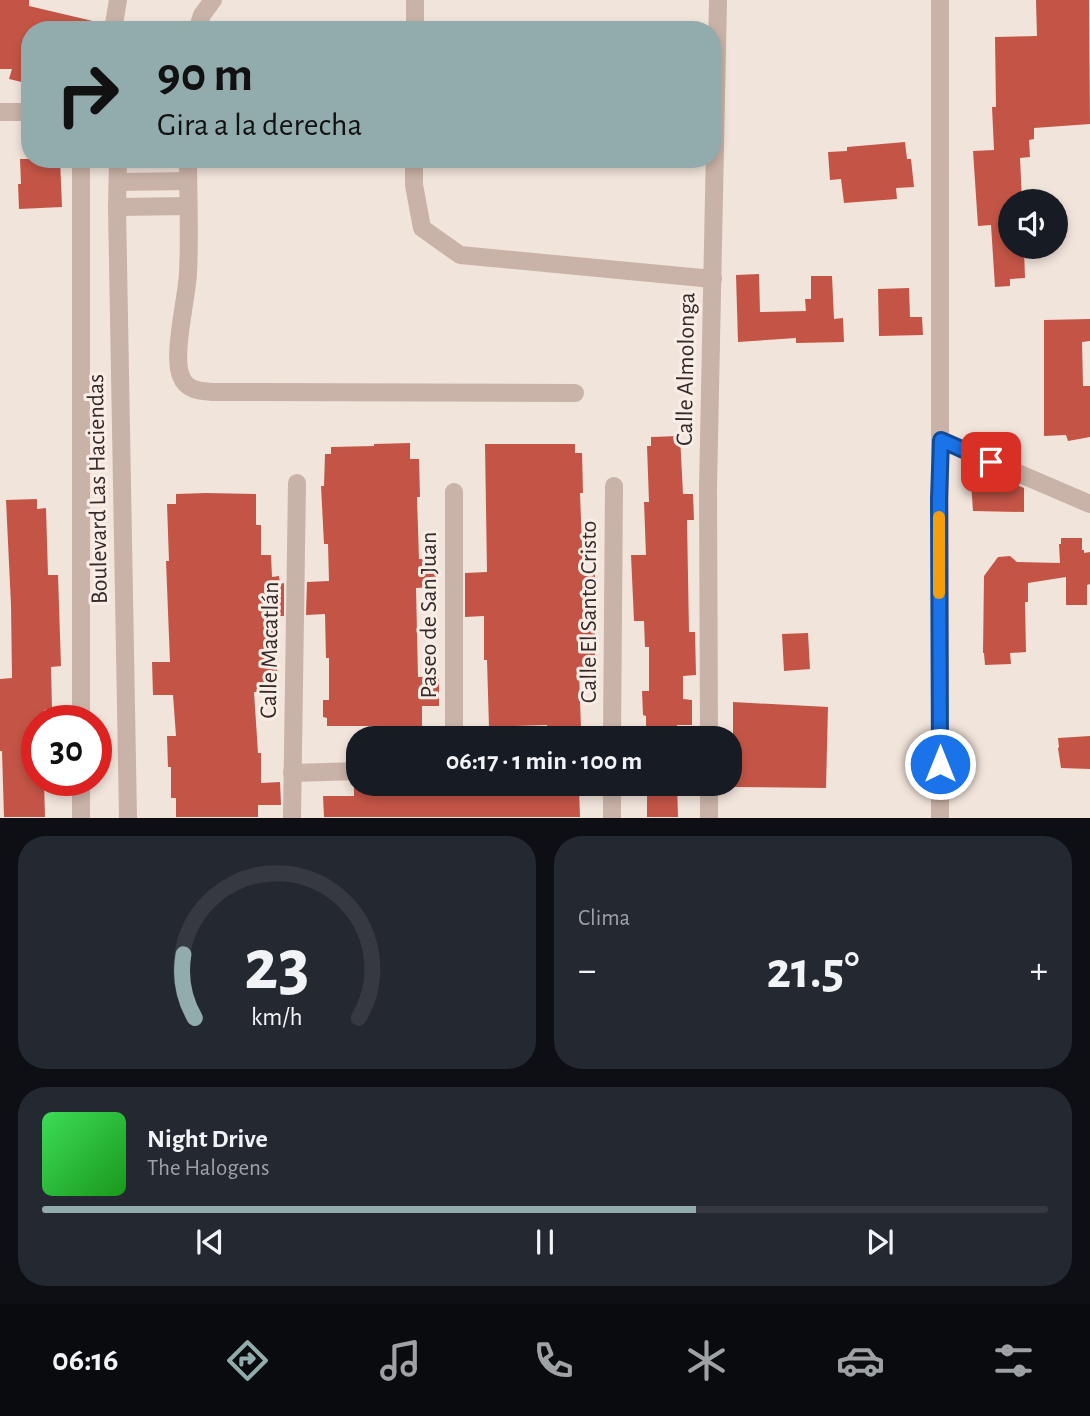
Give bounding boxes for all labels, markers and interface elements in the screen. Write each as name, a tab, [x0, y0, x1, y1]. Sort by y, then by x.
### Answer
icon: right	[42, 49, 133, 140]
text: 90 m	[157, 51, 253, 100]
text: Gira a la derecha	[157, 109, 362, 141]
map controls	[998, 189, 1068, 259]
button: sound	[998, 189, 1068, 259]
street label: Calle Almolonga	[673, 292, 699, 446]
street label: Boulevard Las Haciendas	[84, 374, 112, 604]
pin	[961, 432, 1021, 492]
icon: arrive	[972, 443, 1010, 481]
street label: Calle El Santo Cristo	[577, 521, 601, 703]
street label: Paseo de San Juan	[417, 532, 441, 698]
street label: Calle Macatlán	[257, 581, 283, 719]
speed limit sign: 30	[21, 705, 112, 796]
position arrow	[903, 727, 977, 801]
text: 06:17 · 1 min · 100 m	[446, 748, 642, 774]
text: Clima	[578, 907, 630, 930]
text: 23	[244, 931, 310, 1004]
text: 21.5°	[767, 945, 859, 997]
text: −	[578, 952, 596, 990]
text: +	[1030, 952, 1048, 990]
text: km/h	[251, 1005, 303, 1030]
text: Night Drive	[147, 1126, 268, 1152]
text: The Halogens	[147, 1157, 269, 1180]
icon: previous	[191, 1223, 229, 1261]
icon: pause	[526, 1223, 564, 1261]
icon: next	[861, 1223, 899, 1261]
icon: directions	[223, 1336, 272, 1385]
icon: music	[376, 1336, 425, 1385]
icon: phone	[529, 1336, 578, 1385]
icon: climate	[682, 1336, 731, 1385]
icon: car	[836, 1336, 885, 1385]
icon: filters	[989, 1336, 1038, 1385]
text: 06:16	[52, 1344, 119, 1376]

